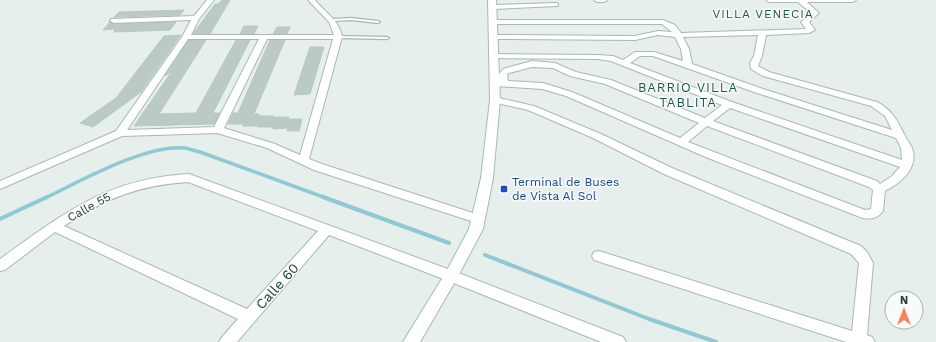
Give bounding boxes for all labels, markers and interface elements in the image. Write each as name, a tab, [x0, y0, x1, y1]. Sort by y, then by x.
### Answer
district label: VILLA VENECIA	[712, 7, 814, 21]
district label: BARRIO VILLA TABLITA	[638, 80, 738, 110]
place label: Terminal de Buses de Vista Al Sol	[512, 175, 619, 203]
marker: Terminal de Buses de Vista Al Sol	[499, 184, 509, 194]
street label: Calle 55	[65, 189, 113, 225]
street label: Calle 60	[252, 260, 302, 312]
north arrow	[884, 290, 924, 330]
text: N	[900, 294, 908, 307]

